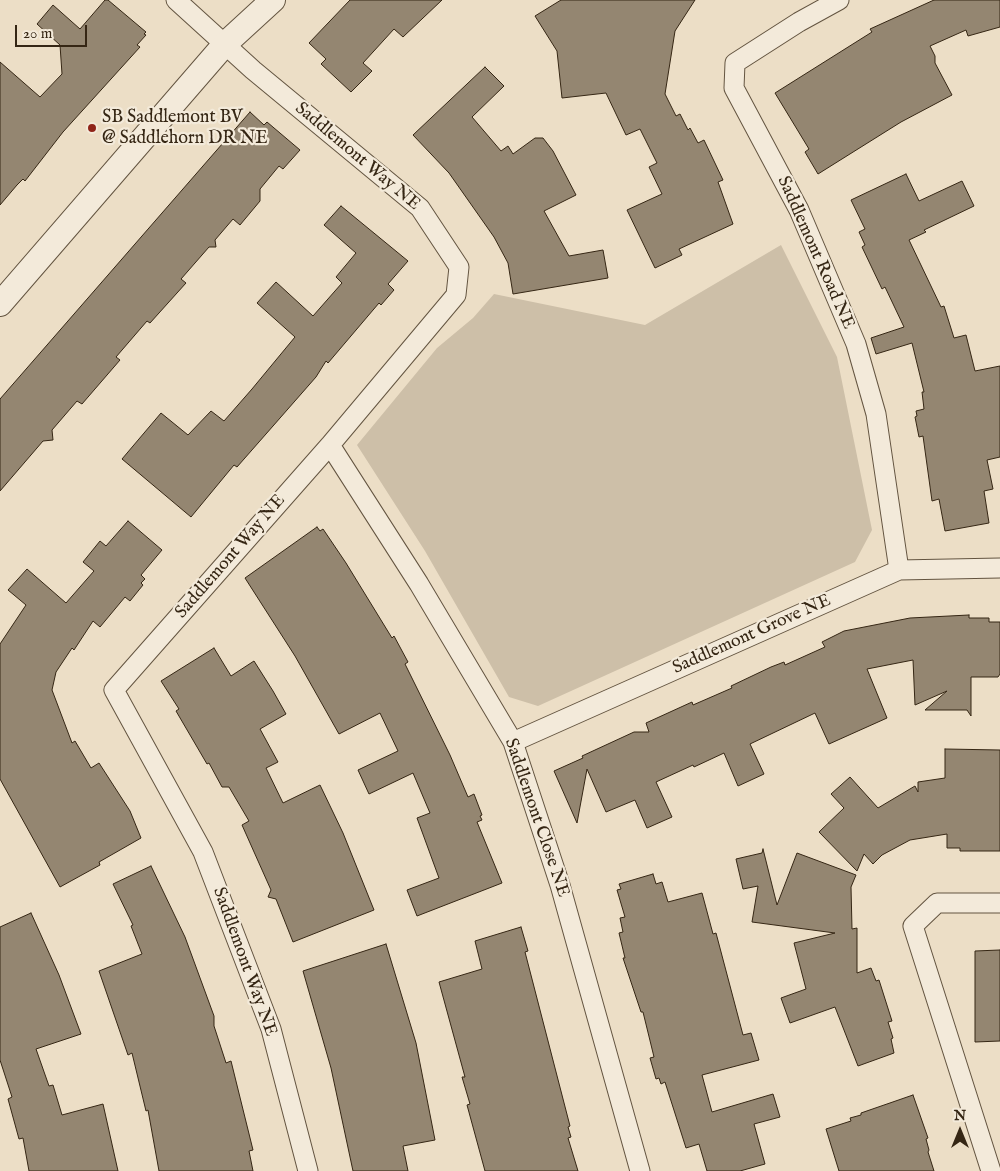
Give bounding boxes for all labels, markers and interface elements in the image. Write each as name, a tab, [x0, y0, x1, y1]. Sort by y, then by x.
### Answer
scale bar	[18, 15, 90, 47]
text: 20 m	[23, 24, 52, 43]
street label: Saddlemont Way NE	[290, 98, 424, 216]
place label: SB Saddlemont BV @ Saddlehorn DR NE	[102, 107, 268, 150]
marker: SB Saddlemont BV @ Saddlehorn DR NE	[86, 122, 98, 134]
street label: Saddlemont Road NE	[772, 173, 858, 333]
street label: Saddlemont Way NE	[171, 491, 291, 623]
street label: Saddlemont Grove NE	[669, 590, 835, 680]
street label: Saddlemont Close NE	[499, 736, 573, 900]
street label: Saddlemont Way NE	[207, 885, 281, 1039]
north arrow	[935, 1106, 985, 1156]
text: N	[954, 1107, 966, 1125]

